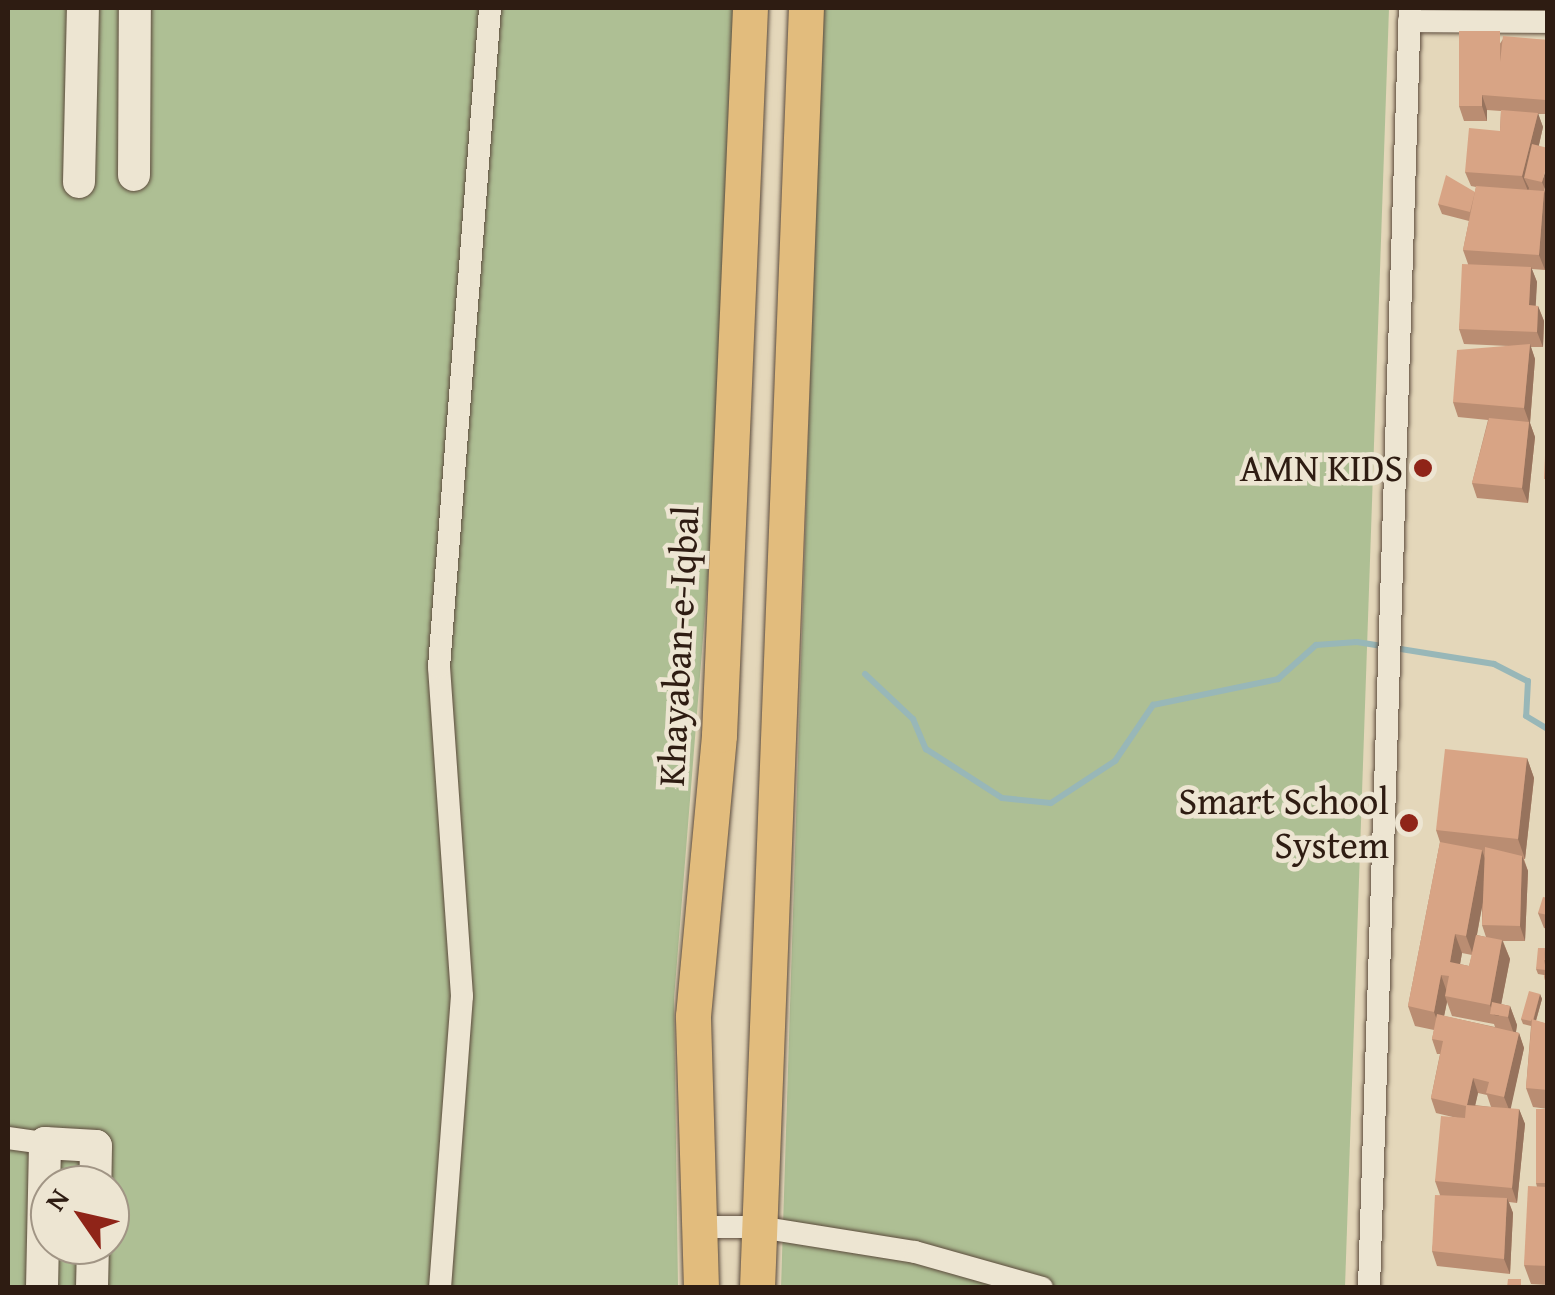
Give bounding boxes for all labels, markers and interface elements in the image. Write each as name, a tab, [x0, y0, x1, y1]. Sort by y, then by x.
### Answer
place label: AMN KIDS	[1240, 445, 1403, 491]
marker: AMN KIDS	[1412, 457, 1434, 479]
street label: Khayaban-e-Iqbal	[648, 505, 708, 787]
place label: Smart School System	[1178, 778, 1389, 868]
marker: Smart School System	[1398, 812, 1420, 834]
north arrow	[30, 1165, 130, 1265]
text: N	[34, 1180, 79, 1218]

